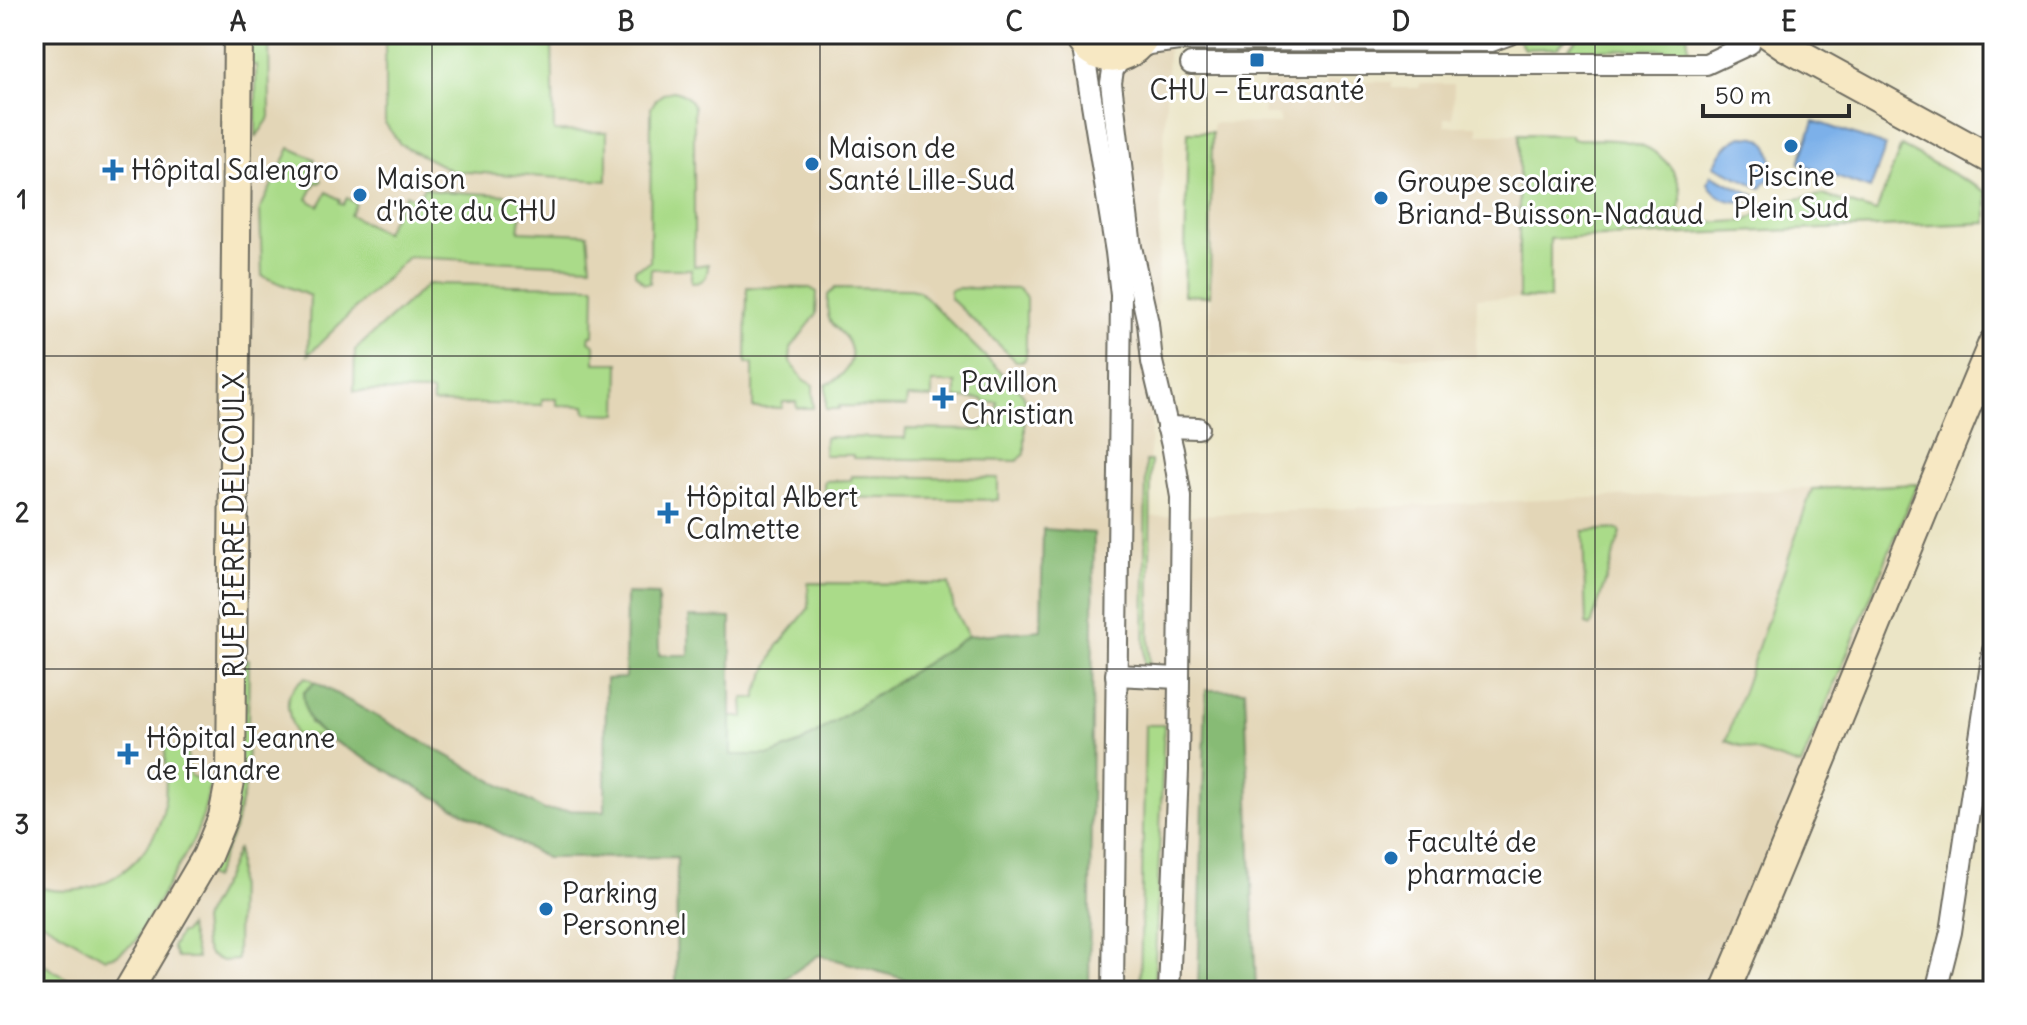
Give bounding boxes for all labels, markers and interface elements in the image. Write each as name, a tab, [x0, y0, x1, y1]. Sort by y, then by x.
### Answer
text: A	[230, 5, 247, 38]
text: B	[617, 5, 635, 38]
text: C	[1005, 5, 1023, 38]
text: D	[1392, 5, 1410, 38]
text: E	[1781, 5, 1797, 38]
marker: CHU – Eurasanté	[1248, 51, 1266, 69]
scale bar	[1703, 68, 1849, 118]
place label: CHU – Eurasanté	[1150, 72, 1364, 108]
text: 50 m	[1715, 80, 1771, 110]
place label: Maison de Santé Lille-Sud	[828, 130, 1015, 198]
marker: Piscine Plein Sud	[1782, 137, 1800, 155]
place label: Hôpital Salengro	[131, 152, 339, 188]
marker: Maison de Santé Lille-Sud	[803, 155, 821, 173]
place label: Piscine Plein Sud	[1733, 158, 1849, 226]
marker: Hôpital Salengro	[102, 159, 124, 181]
place label: Maison d'hôte du CHU	[376, 161, 557, 229]
place label: Groupe scolaire Briand-Buisson-Nadaud	[1397, 164, 1703, 232]
text: 1	[17, 183, 27, 216]
marker: Maison d'hôte du CHU	[351, 186, 369, 204]
marker: Groupe scolaire Briand-Buisson-Nadaud	[1372, 189, 1390, 207]
place label: Pavillon Christian	[961, 364, 1074, 432]
street label: RUE PIERRE DELCOULX	[216, 371, 252, 678]
marker: Pavillon Christian	[932, 387, 954, 409]
place label: Hôpital Albert Calmette	[686, 479, 858, 547]
text: 2	[15, 496, 29, 529]
marker: Hôpital Albert Calmette	[657, 502, 679, 524]
place label: Hôpital Jeanne de Flandre	[146, 720, 335, 788]
marker: Hôpital Jeanne de Flandre	[117, 743, 139, 765]
text: 3	[15, 808, 29, 841]
place label: Faculté de pharmacie	[1407, 824, 1543, 892]
marker: Faculté de pharmacie	[1382, 849, 1400, 867]
place label: Parking Personnel	[562, 875, 687, 943]
marker: Parking Personnel	[537, 900, 555, 918]

